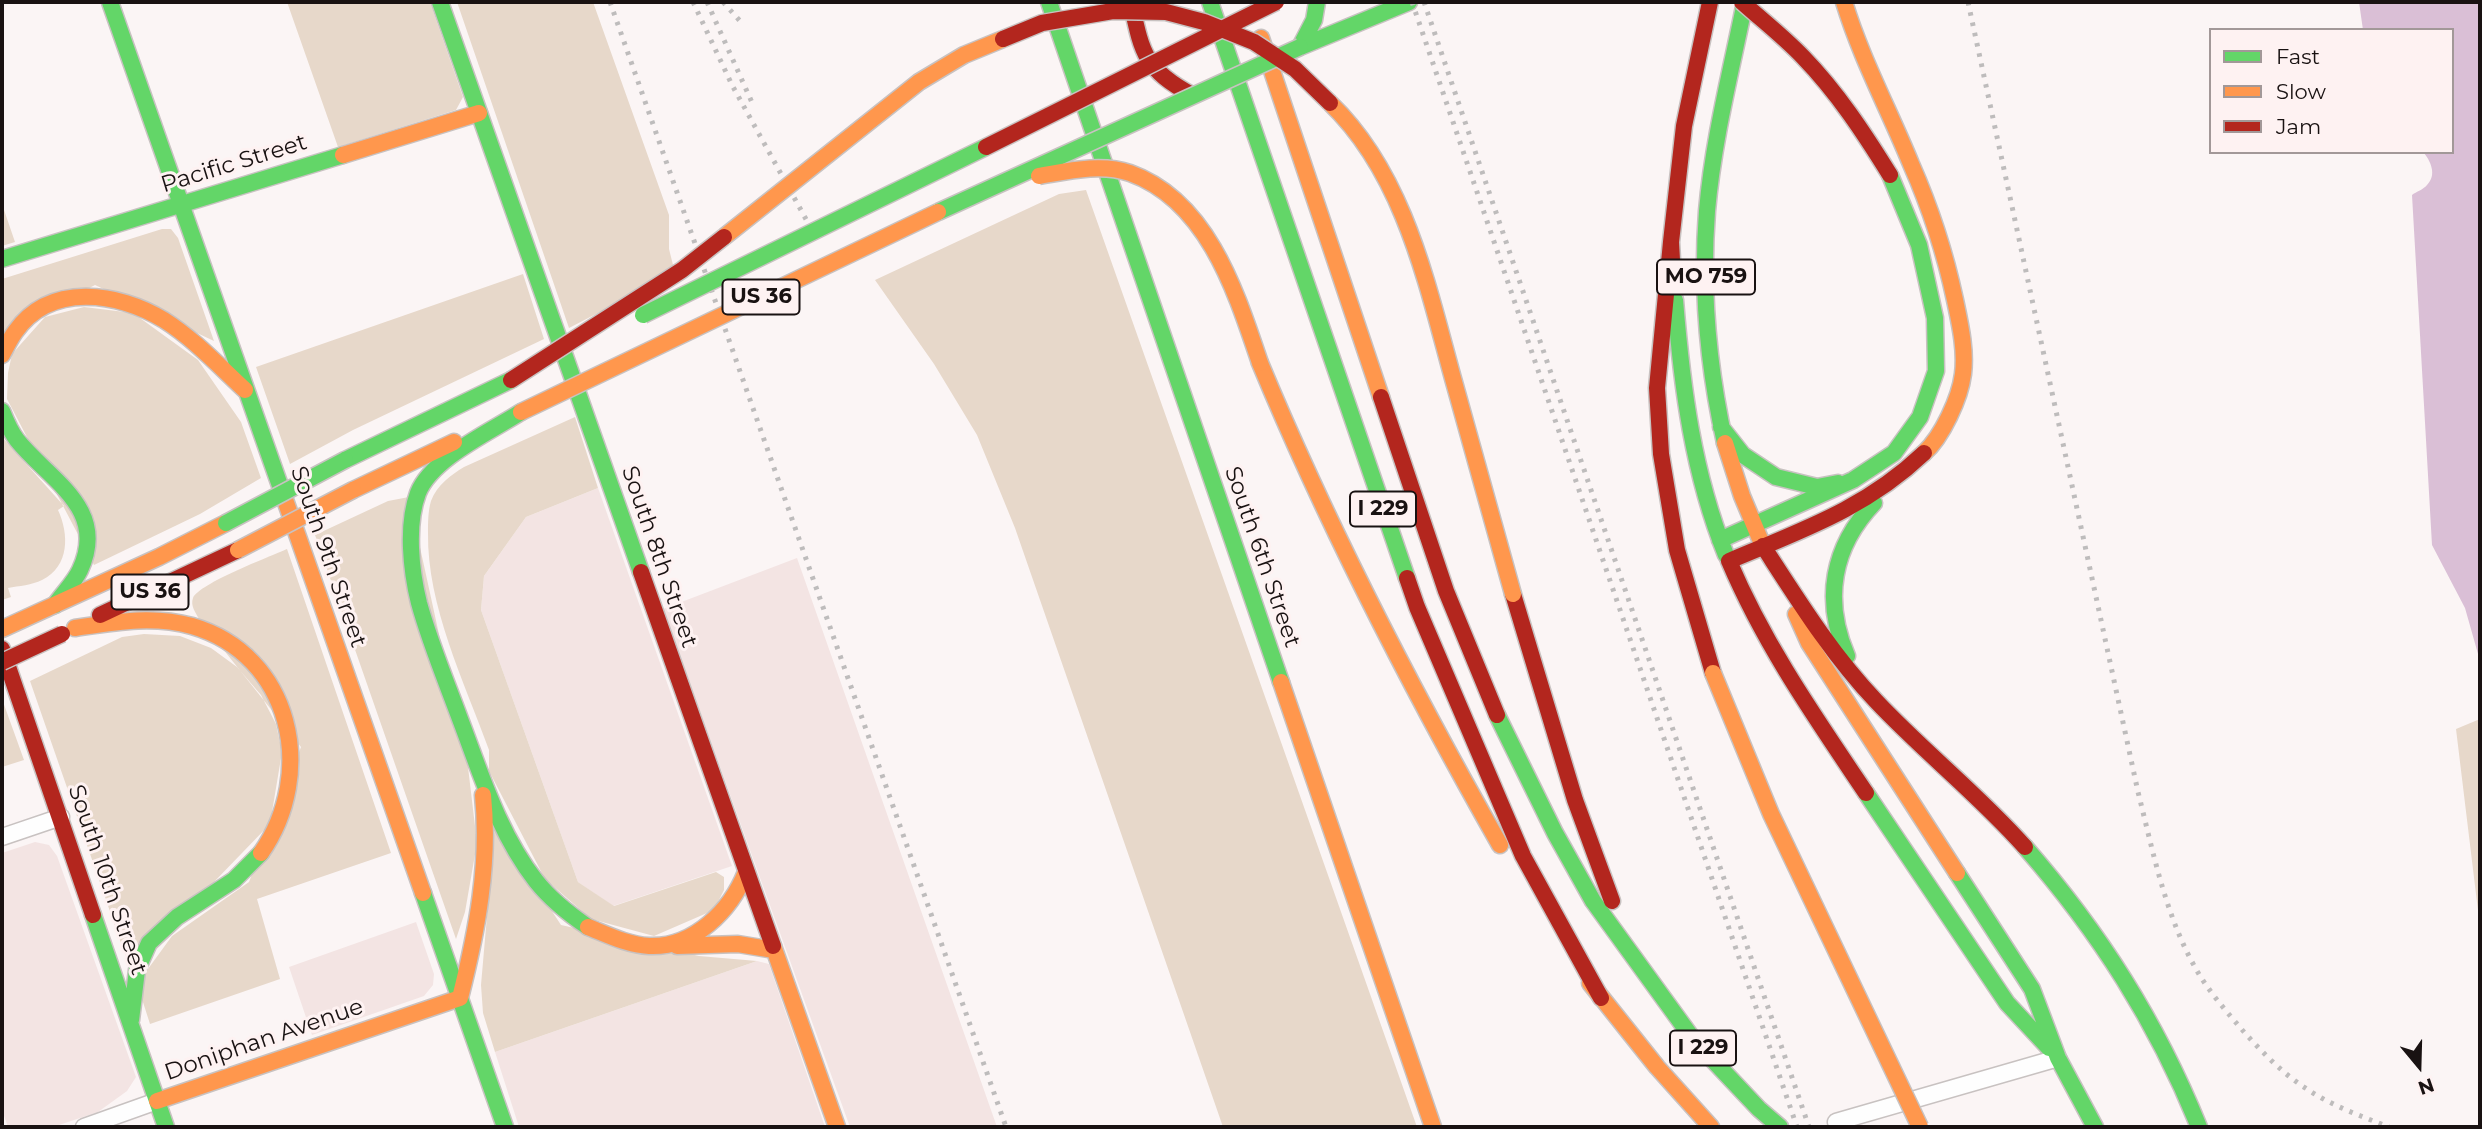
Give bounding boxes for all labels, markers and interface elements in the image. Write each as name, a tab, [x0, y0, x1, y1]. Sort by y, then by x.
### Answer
legend	[2209, 28, 2454, 154]
text: Fast	[2276, 44, 2320, 69]
text: Slow	[2276, 79, 2326, 104]
text: Jam	[2276, 114, 2321, 139]
street label: Pacific Street	[158, 129, 310, 199]
road number: MO 759	[1657, 260, 1755, 294]
road number: US 36	[722, 280, 800, 314]
street label: South 9th Street	[284, 463, 372, 651]
street label: South 8th Street	[615, 463, 703, 651]
street label: South 6th Street	[1218, 463, 1306, 651]
road number: I 229	[1350, 491, 1416, 526]
road number: US 36	[111, 574, 188, 610]
street label: South 10th Street	[62, 781, 152, 979]
street label: Doniphan Avenue	[161, 993, 367, 1087]
road number: I 229	[1670, 1030, 1736, 1066]
north arrow	[2384, 1031, 2454, 1101]
text: N	[2415, 1073, 2437, 1100]

